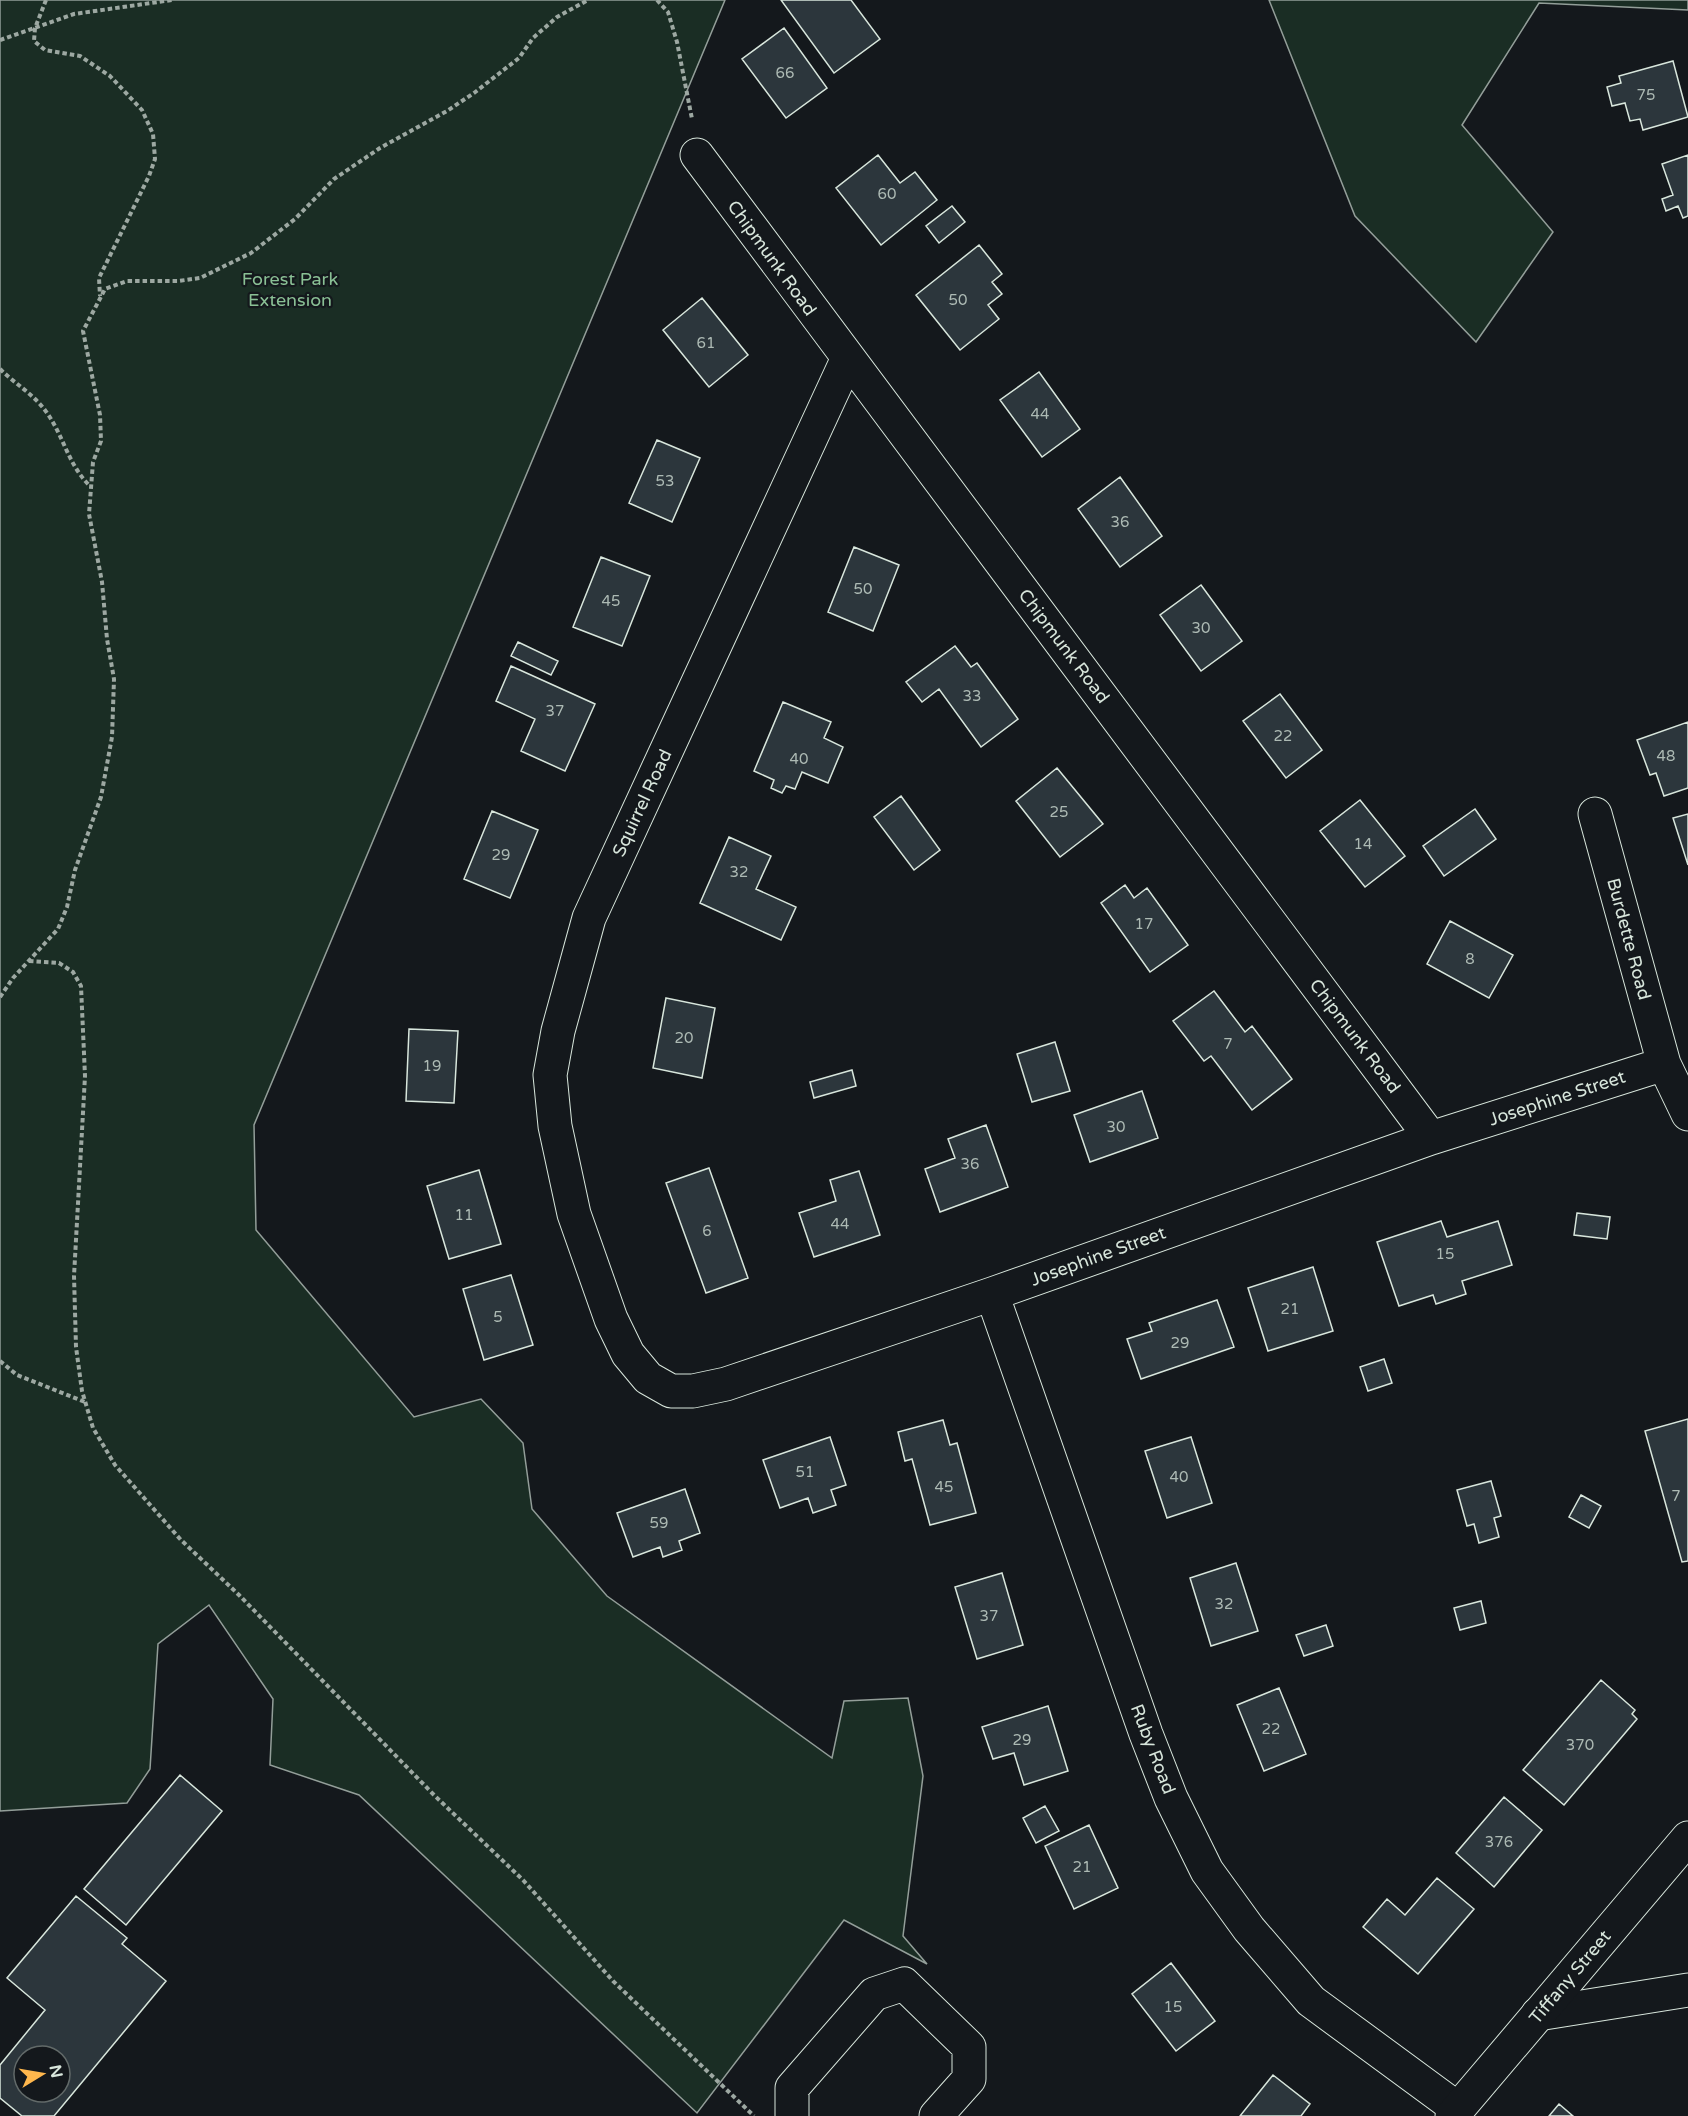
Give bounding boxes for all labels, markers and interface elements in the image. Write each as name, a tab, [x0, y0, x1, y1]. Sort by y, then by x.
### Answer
house number: 66	[776, 64, 794, 82]
house number: 75	[1637, 86, 1655, 104]
house number: 60	[878, 185, 896, 203]
street label: Chipmunk Road	[723, 196, 821, 320]
park label: Forest Park Extension	[242, 268, 338, 311]
house number: 50	[949, 291, 967, 309]
house number: 61	[697, 334, 715, 352]
house number: 44	[1031, 405, 1049, 423]
house number: 53	[656, 472, 674, 490]
house number: 36	[1111, 513, 1129, 531]
house number: 50	[854, 580, 872, 598]
street label: Chipmunk Road	[1014, 585, 1114, 707]
house number: 45	[602, 592, 620, 610]
house number: 30	[1192, 619, 1210, 637]
house number: 33	[963, 687, 981, 705]
house number: 37	[546, 702, 564, 720]
house number: 22	[1274, 727, 1292, 745]
street label: Squirrel Road	[608, 746, 676, 860]
house number: 48	[1657, 747, 1675, 765]
house number: 40	[790, 750, 808, 768]
house number: 25	[1050, 803, 1068, 821]
house number: 14	[1354, 835, 1372, 853]
house number: 29	[492, 846, 510, 864]
house number: 32	[730, 863, 748, 881]
street label: Burdette Road	[1602, 876, 1656, 1002]
house number: 17	[1135, 915, 1153, 933]
house number: 8	[1465, 950, 1475, 968]
street label: Chipmunk Road	[1305, 975, 1405, 1097]
house number: 20	[675, 1029, 693, 1047]
house number: 7	[1223, 1035, 1233, 1053]
house number: 19	[423, 1057, 441, 1075]
street label: Josephine Street	[1486, 1066, 1628, 1130]
house number: 30	[1107, 1118, 1125, 1136]
house number: 36	[961, 1155, 979, 1173]
house number: 11	[455, 1206, 473, 1224]
house number: 44	[831, 1215, 849, 1233]
street label: Josephine Street	[1027, 1221, 1169, 1291]
house number: 6	[702, 1222, 712, 1240]
house number: 15	[1436, 1245, 1454, 1263]
house number: 21	[1281, 1300, 1299, 1318]
house number: 5	[493, 1308, 503, 1326]
house number: 29	[1171, 1334, 1189, 1352]
house number: 51	[796, 1463, 814, 1481]
house number: 40	[1170, 1468, 1188, 1486]
house number: 45	[935, 1478, 953, 1496]
house number: 7	[1671, 1487, 1681, 1505]
house number: 59	[650, 1514, 668, 1532]
house number: 32	[1215, 1595, 1233, 1613]
house number: 37	[980, 1607, 998, 1625]
street label: Ruby Road	[1126, 1701, 1180, 1797]
house number: 22	[1262, 1720, 1280, 1738]
house number: 29	[1013, 1731, 1031, 1749]
house number: 370	[1566, 1736, 1594, 1754]
house number: 376	[1485, 1833, 1513, 1851]
house number: 21	[1073, 1858, 1091, 1876]
street label: Tiffany Street	[1524, 1926, 1616, 2028]
house number: 15	[1164, 1998, 1182, 2016]
north arrow	[12, 2044, 72, 2104]
text: N	[45, 2063, 67, 2080]

